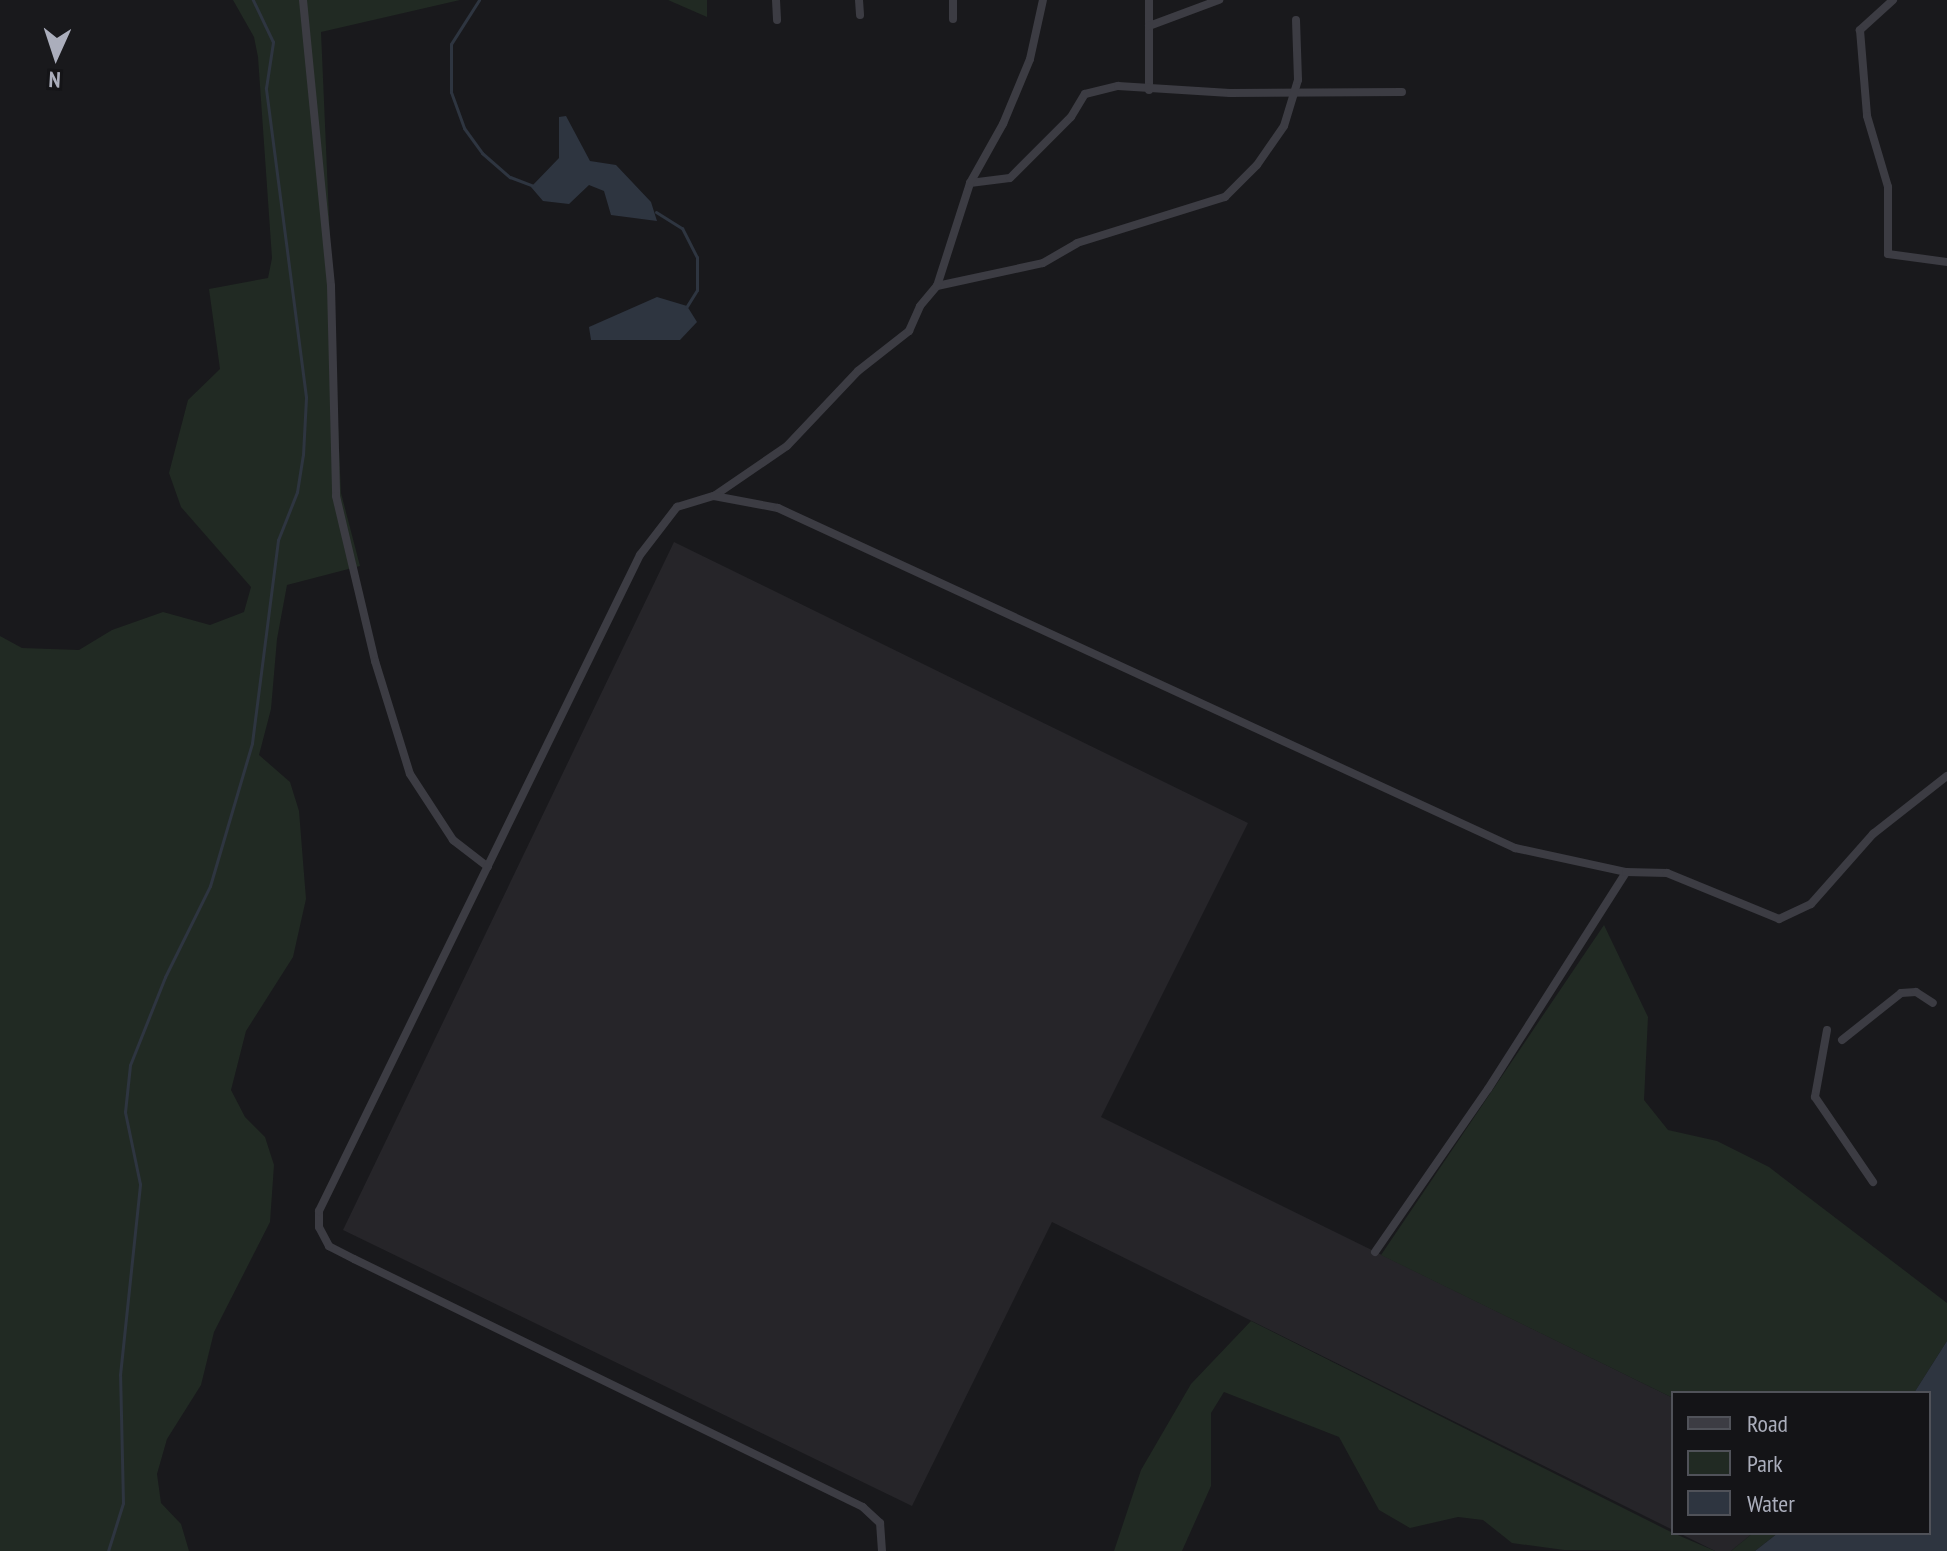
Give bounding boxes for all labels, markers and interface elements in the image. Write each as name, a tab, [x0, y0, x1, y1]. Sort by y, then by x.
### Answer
north arrow	[16, 16, 96, 96]
text: N	[48, 66, 61, 94]
legend	[1671, 1391, 1931, 1535]
text: Road	[1747, 1408, 1788, 1439]
text: Park	[1747, 1448, 1783, 1479]
text: Water	[1747, 1488, 1795, 1519]

